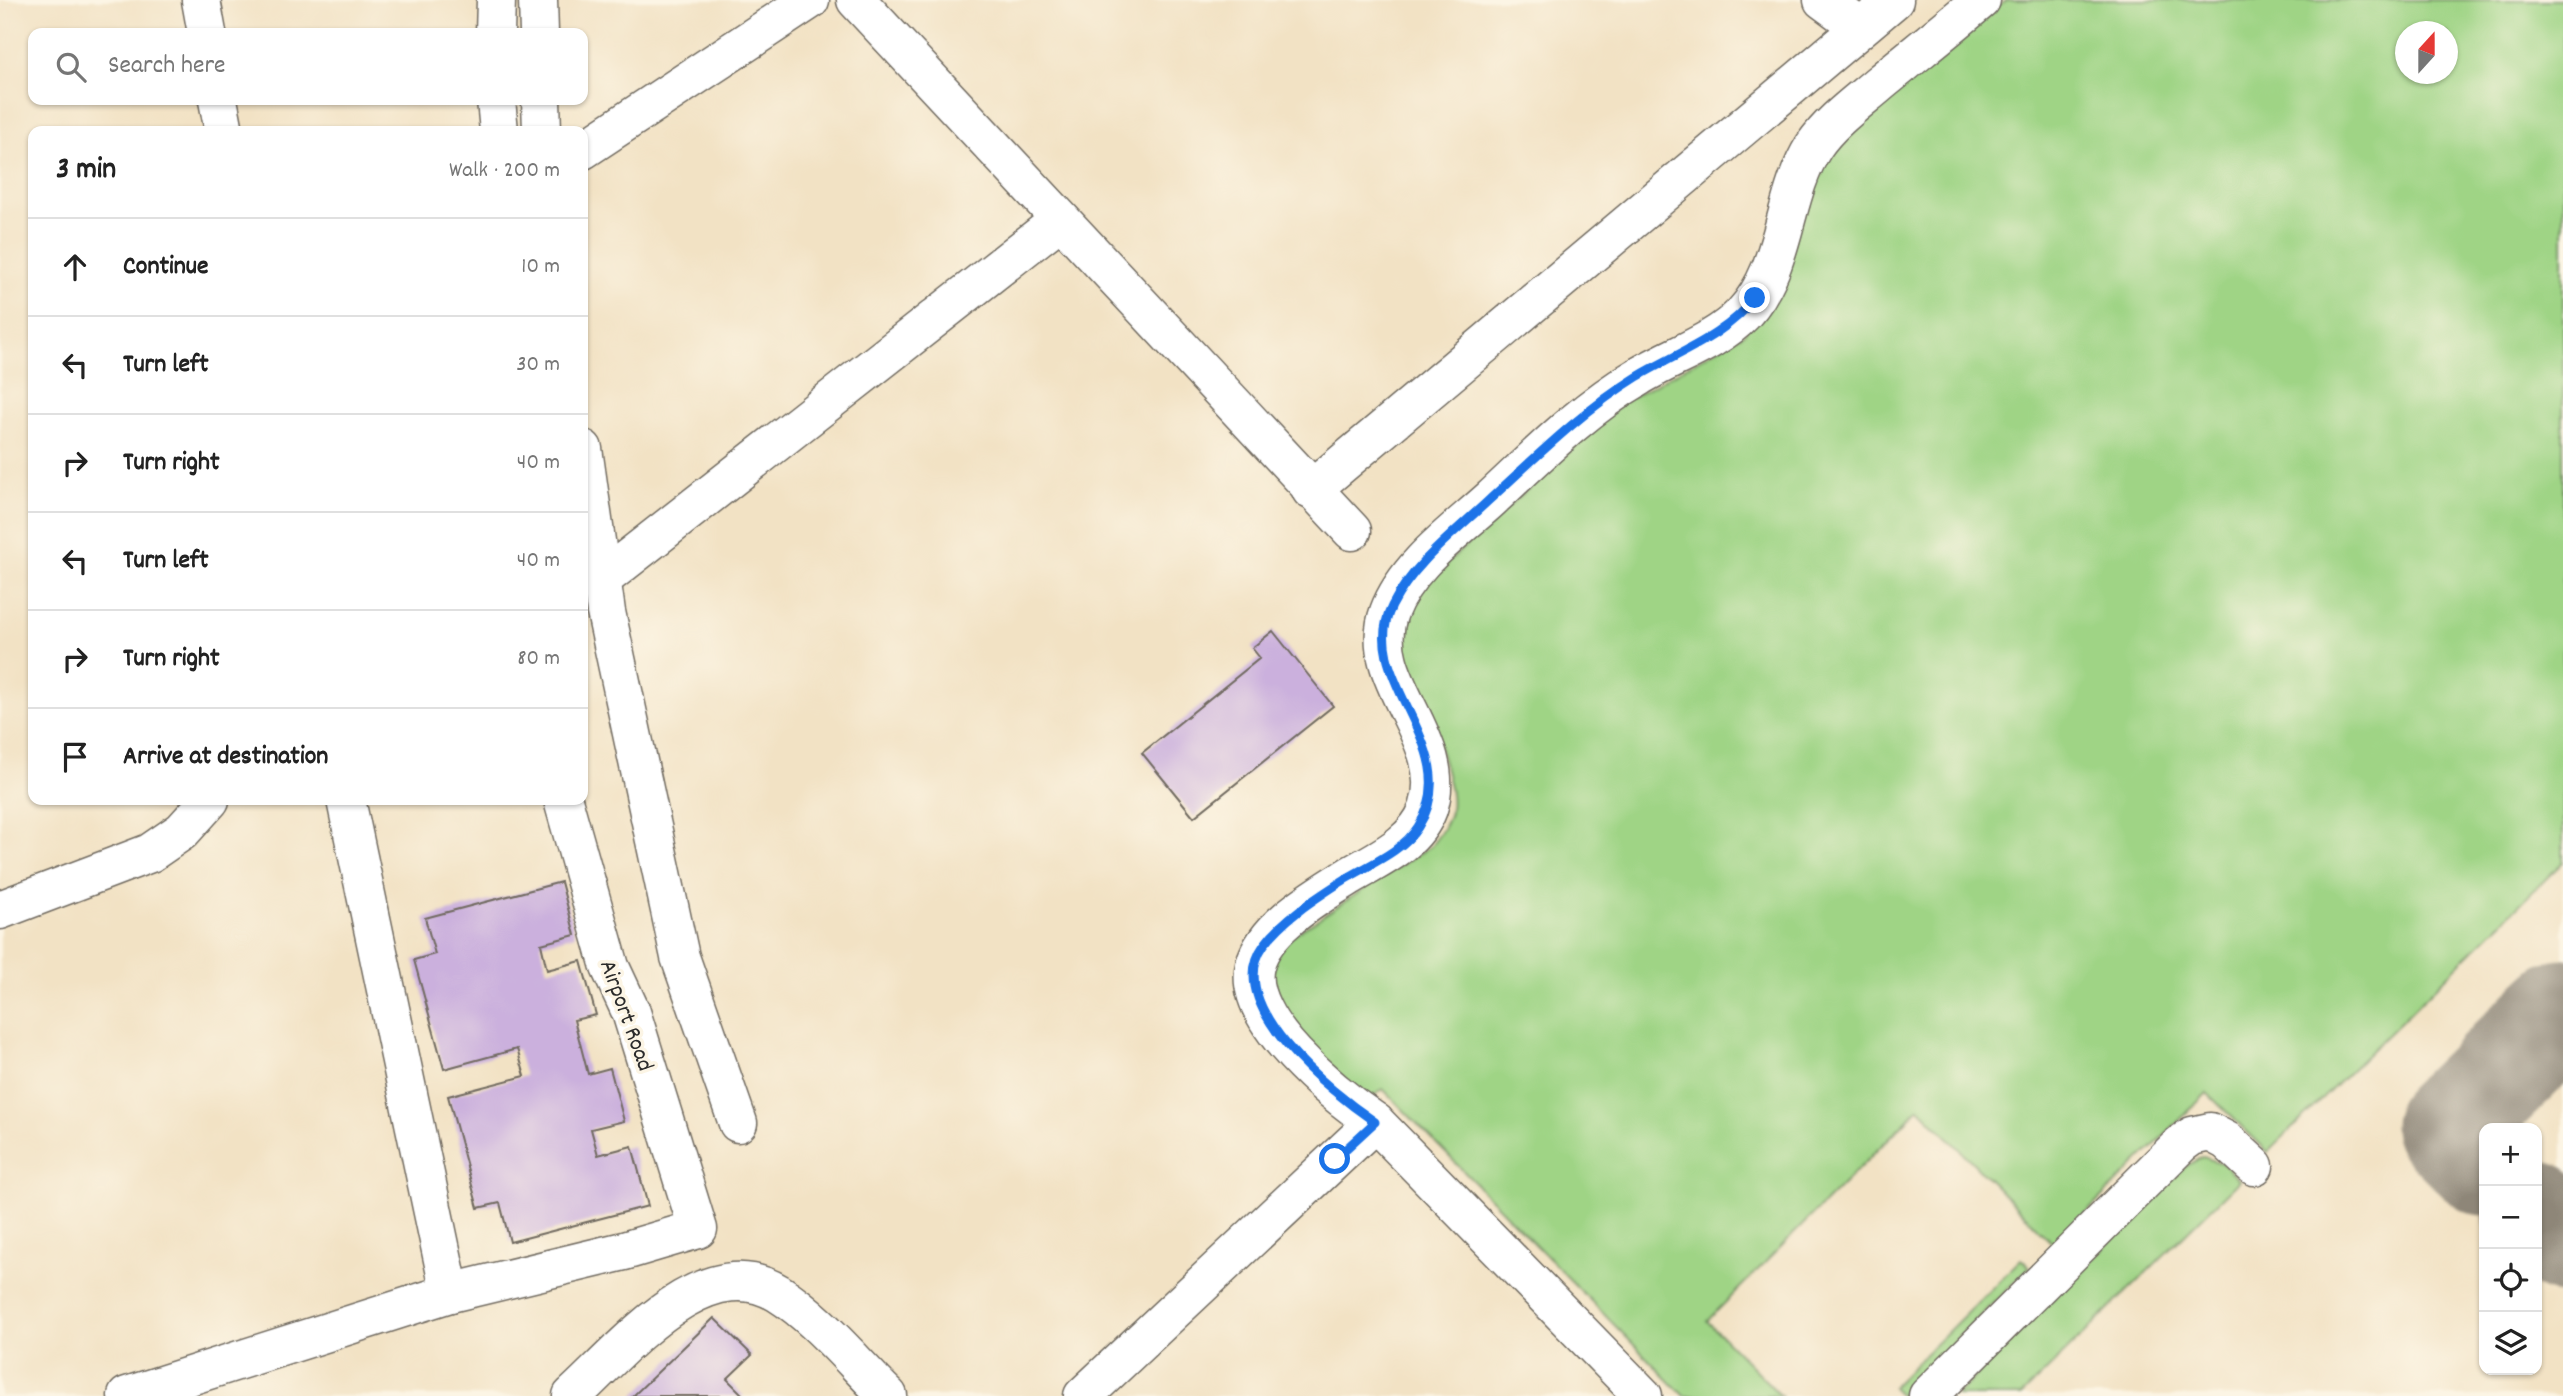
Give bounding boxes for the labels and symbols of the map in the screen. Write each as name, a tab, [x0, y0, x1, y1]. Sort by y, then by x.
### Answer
north arrow	[2395, 21, 2458, 84]
route end	[1739, 282, 1770, 313]
street label: Airport Road	[589, 956, 661, 1076]
route start	[1319, 1143, 1350, 1174]

